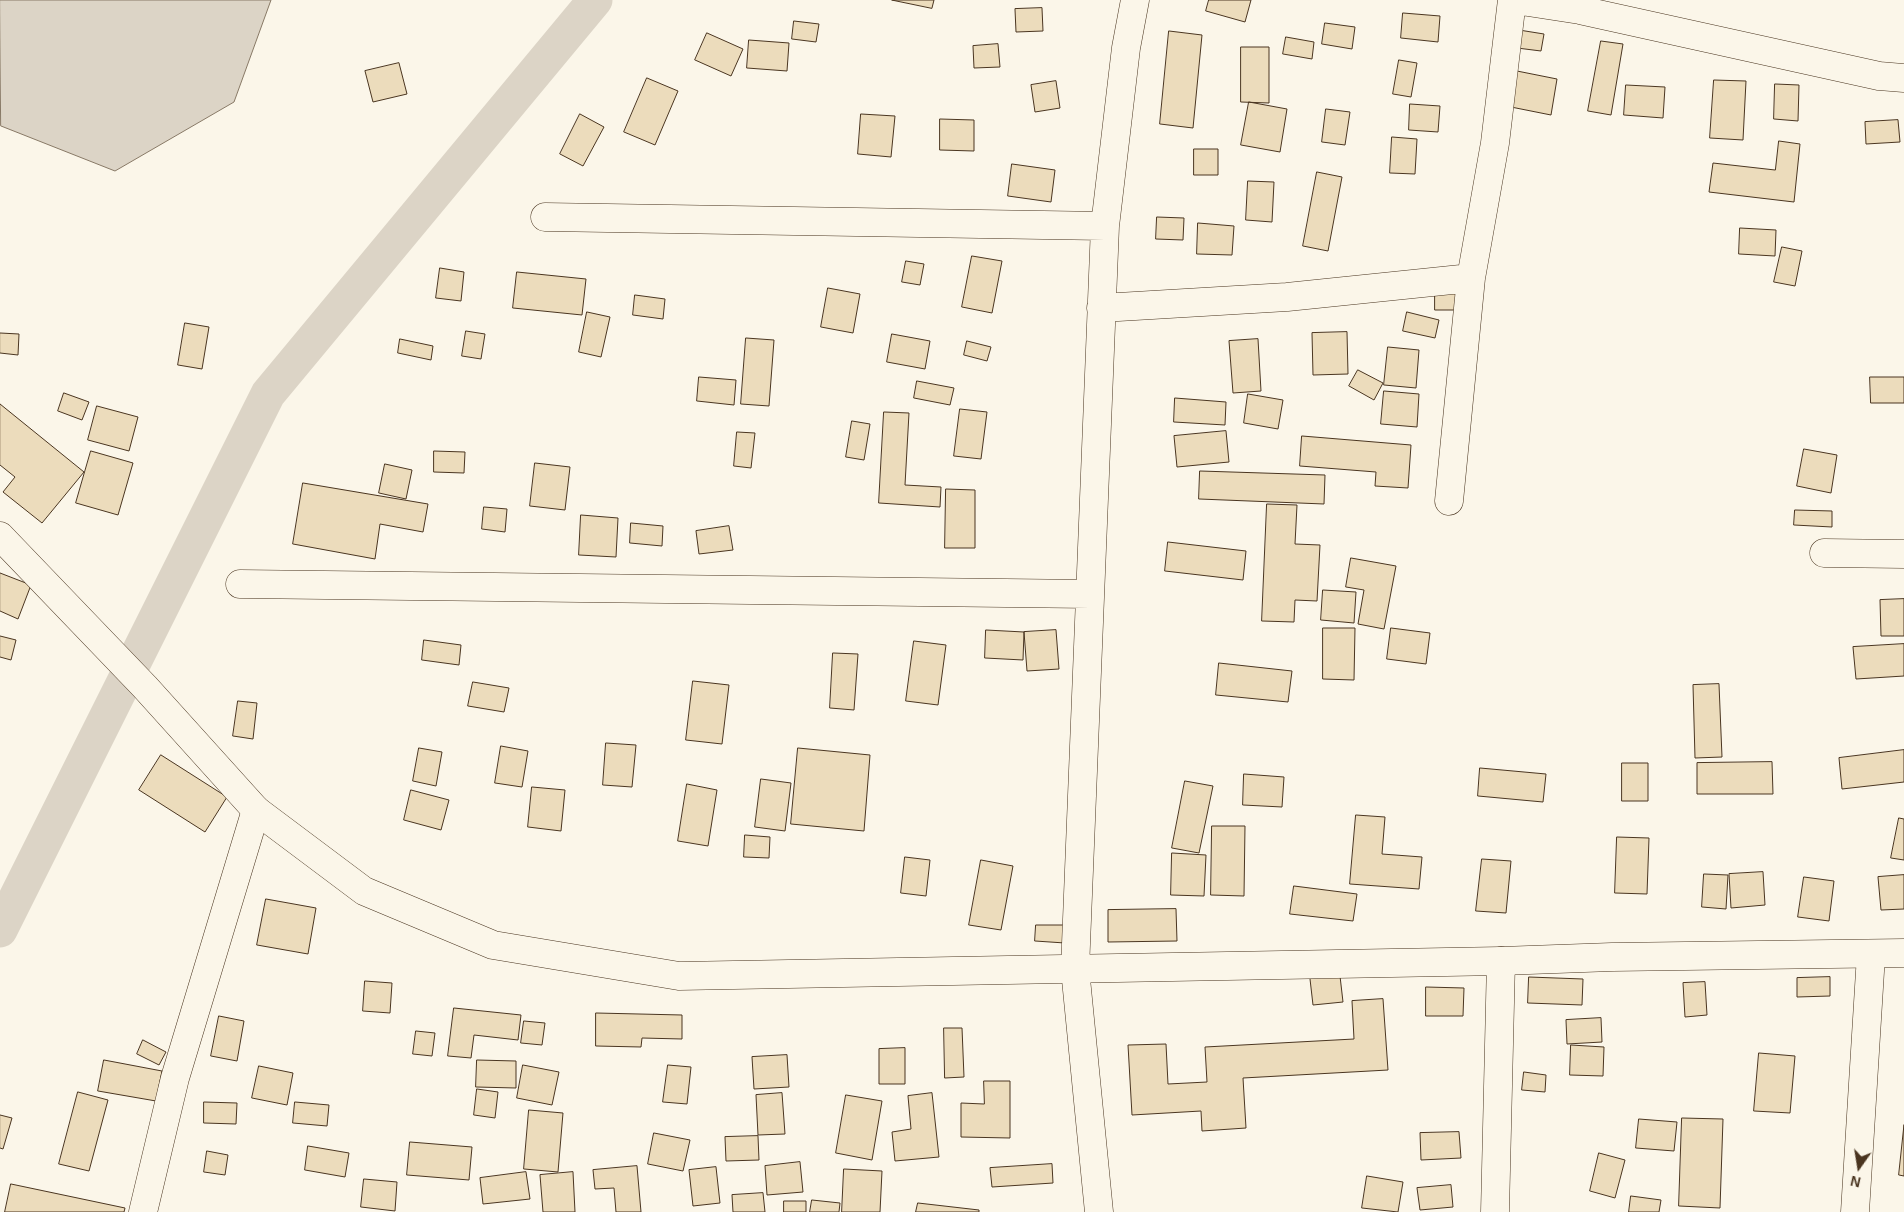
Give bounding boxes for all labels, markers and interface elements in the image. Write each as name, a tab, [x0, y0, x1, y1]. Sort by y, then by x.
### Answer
north arrow	[1834, 1142, 1884, 1192]
text: N	[1849, 1173, 1862, 1191]

